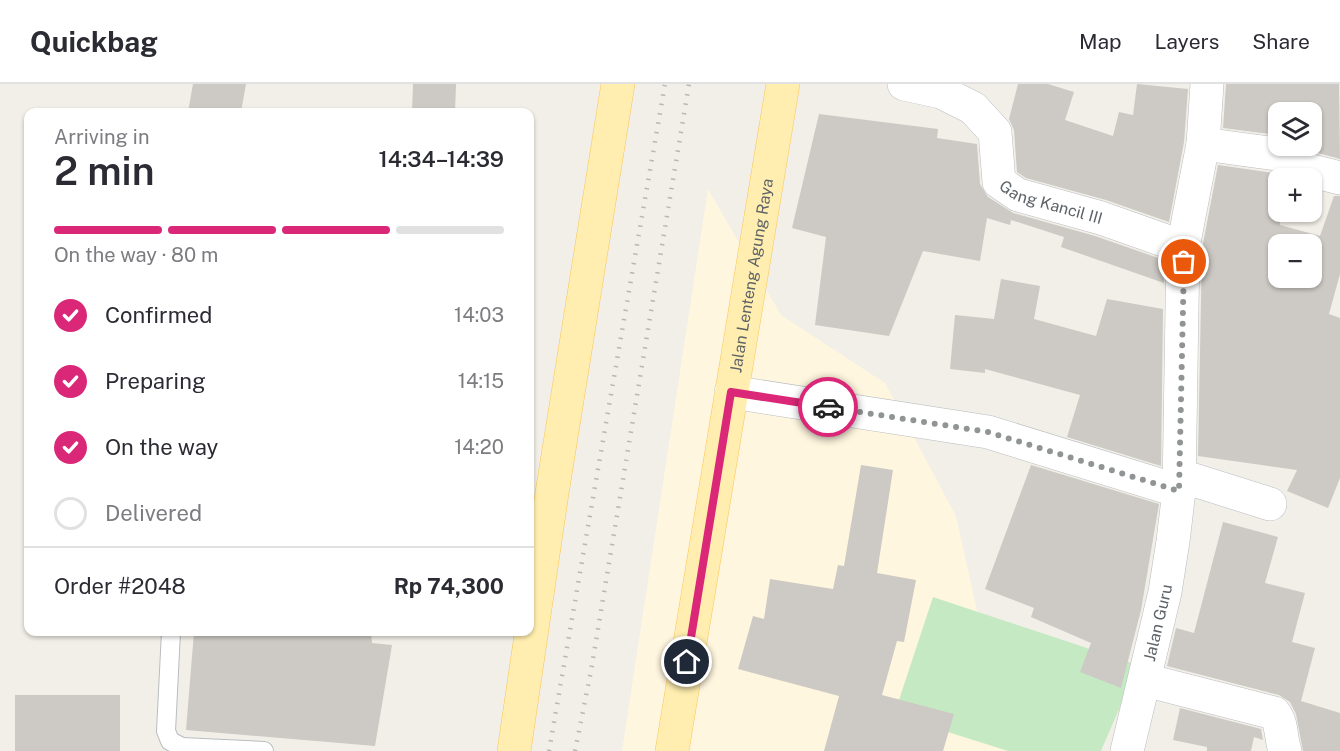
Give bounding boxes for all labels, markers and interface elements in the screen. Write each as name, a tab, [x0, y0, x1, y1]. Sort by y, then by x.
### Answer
text: Quickbag	[30, 25, 158, 58]
text: Map	[1079, 29, 1122, 54]
text: Layers	[1155, 29, 1219, 54]
text: Share	[1252, 29, 1310, 54]
map controls	[1268, 102, 1322, 288]
button: layers	[1268, 102, 1322, 156]
text: Arriving in	[54, 125, 149, 149]
text: 14:34–14:39	[379, 146, 504, 172]
text: 2 min	[54, 148, 155, 194]
button: +	[1268, 168, 1322, 222]
street label: Gang Kancil III	[996, 176, 1105, 227]
street label: Jalan Lenteng Agung Raya	[726, 177, 777, 374]
button: −	[1268, 234, 1322, 288]
pin	[1158, 236, 1209, 287]
text: On the way · 80 m	[54, 243, 218, 267]
icon: bag	[1167, 245, 1200, 278]
icon: check	[54, 299, 87, 332]
text: Confirmed	[105, 302, 212, 328]
text: 14:03	[454, 303, 504, 327]
icon: check	[54, 365, 87, 398]
text: Preparing	[105, 368, 206, 394]
text: 14:15	[458, 369, 504, 393]
courier	[798, 377, 858, 437]
icon: car	[812, 391, 845, 424]
icon: check	[54, 431, 87, 464]
text: On the way	[105, 434, 218, 460]
text: 14:20	[454, 435, 504, 459]
text: Delivered	[105, 500, 202, 526]
text: Order #2048	[54, 573, 186, 599]
text: Rp 74,300	[394, 573, 504, 599]
street label: Jalan Guru	[1139, 583, 1176, 663]
pin	[661, 636, 712, 687]
icon: home	[670, 645, 703, 678]

